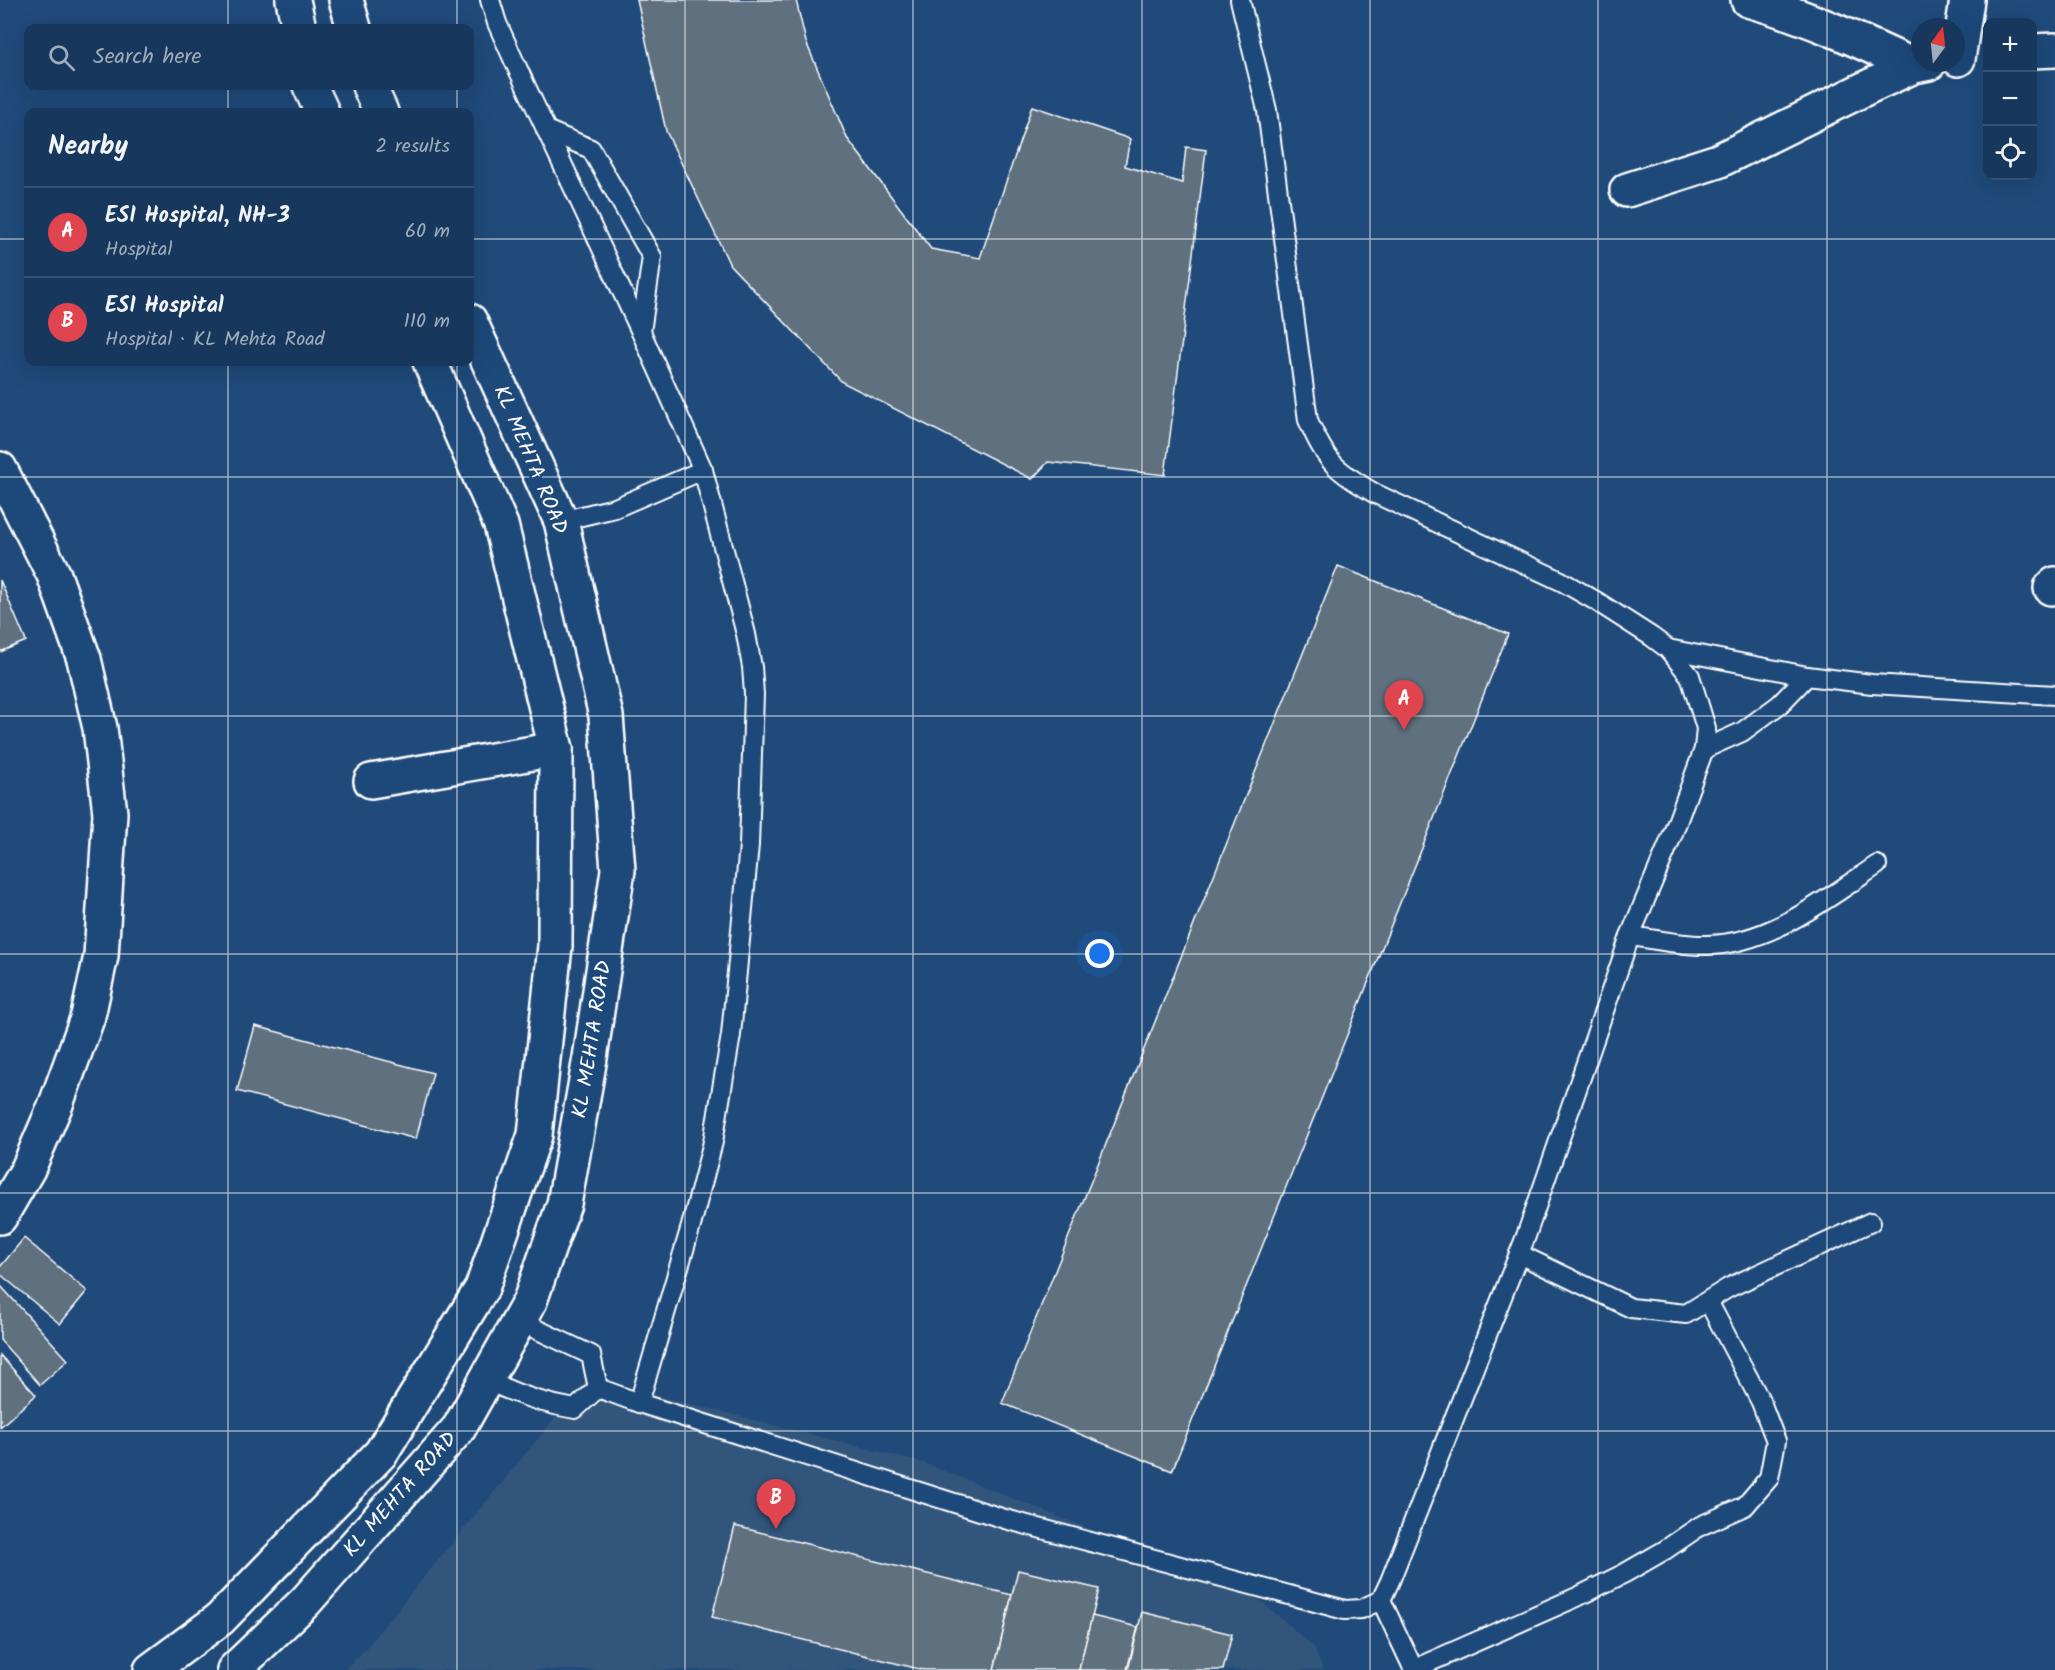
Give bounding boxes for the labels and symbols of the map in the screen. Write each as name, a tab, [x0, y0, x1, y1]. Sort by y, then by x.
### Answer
north arrow	[1911, 18, 1965, 72]
street label: KL MEHTA ROAD	[484, 380, 576, 540]
pin: A	[1384, 680, 1424, 730]
your location	[1085, 939, 1114, 968]
street label: KL MEHTA ROAD	[563, 958, 621, 1121]
street label: KL MEHTA ROAD	[335, 1424, 465, 1565]
pin: B	[756, 1480, 796, 1529]

